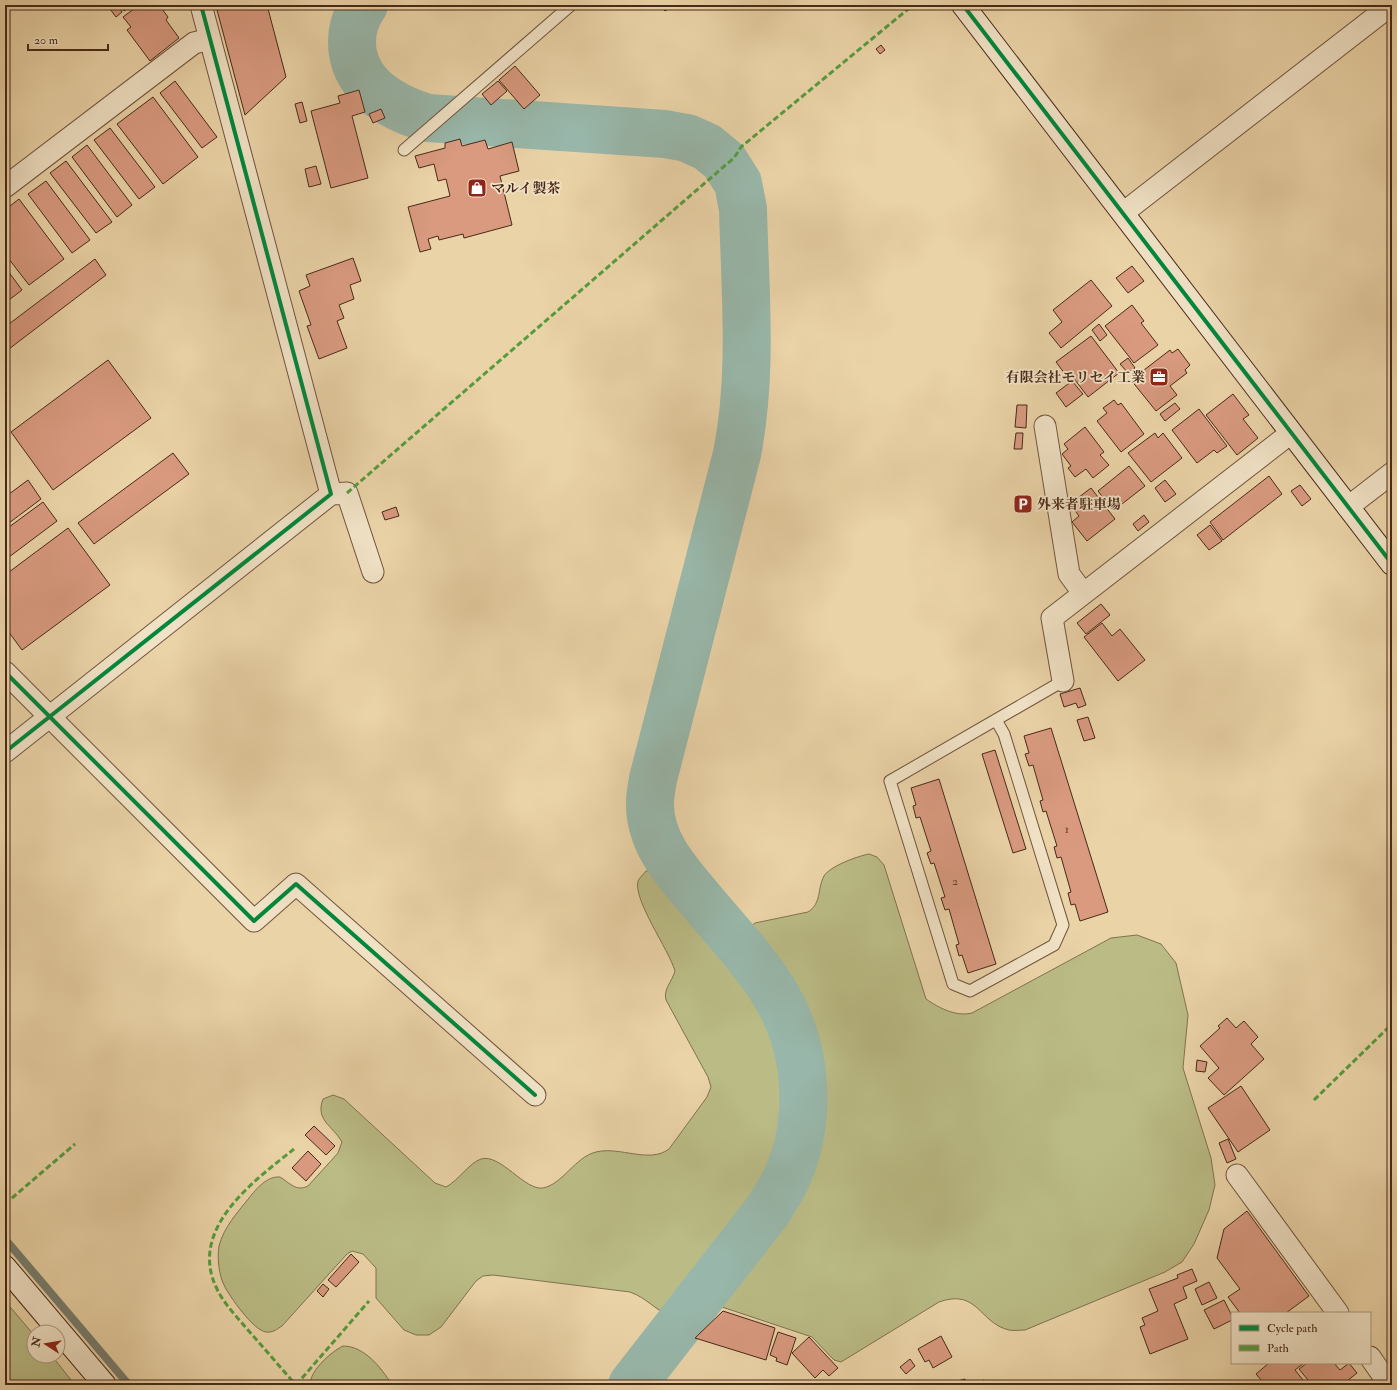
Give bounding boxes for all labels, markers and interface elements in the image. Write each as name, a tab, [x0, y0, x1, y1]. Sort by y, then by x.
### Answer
scale bar	[28, 26, 108, 52]
text: 20 m	[34, 33, 59, 48]
shop icon: マルイ製茶	[466, 177, 488, 199]
place label: マルイ製茶	[491, 180, 560, 197]
office icon: 有限会社モリセイ工業	[1148, 366, 1170, 388]
place label: 有限会社モリセイ工業	[1006, 369, 1145, 386]
parking icon: 外来者駐車場	[1012, 493, 1034, 515]
place label: 外来者駐車場	[1037, 496, 1121, 513]
house number: 1	[1065, 822, 1069, 837]
house number: 2	[952, 874, 958, 889]
legend	[1231, 1312, 1371, 1364]
text: Cycle path	[1267, 1321, 1318, 1336]
north arrow	[26, 1324, 66, 1364]
text: N	[29, 1335, 44, 1349]
text: Path	[1267, 1341, 1290, 1356]

